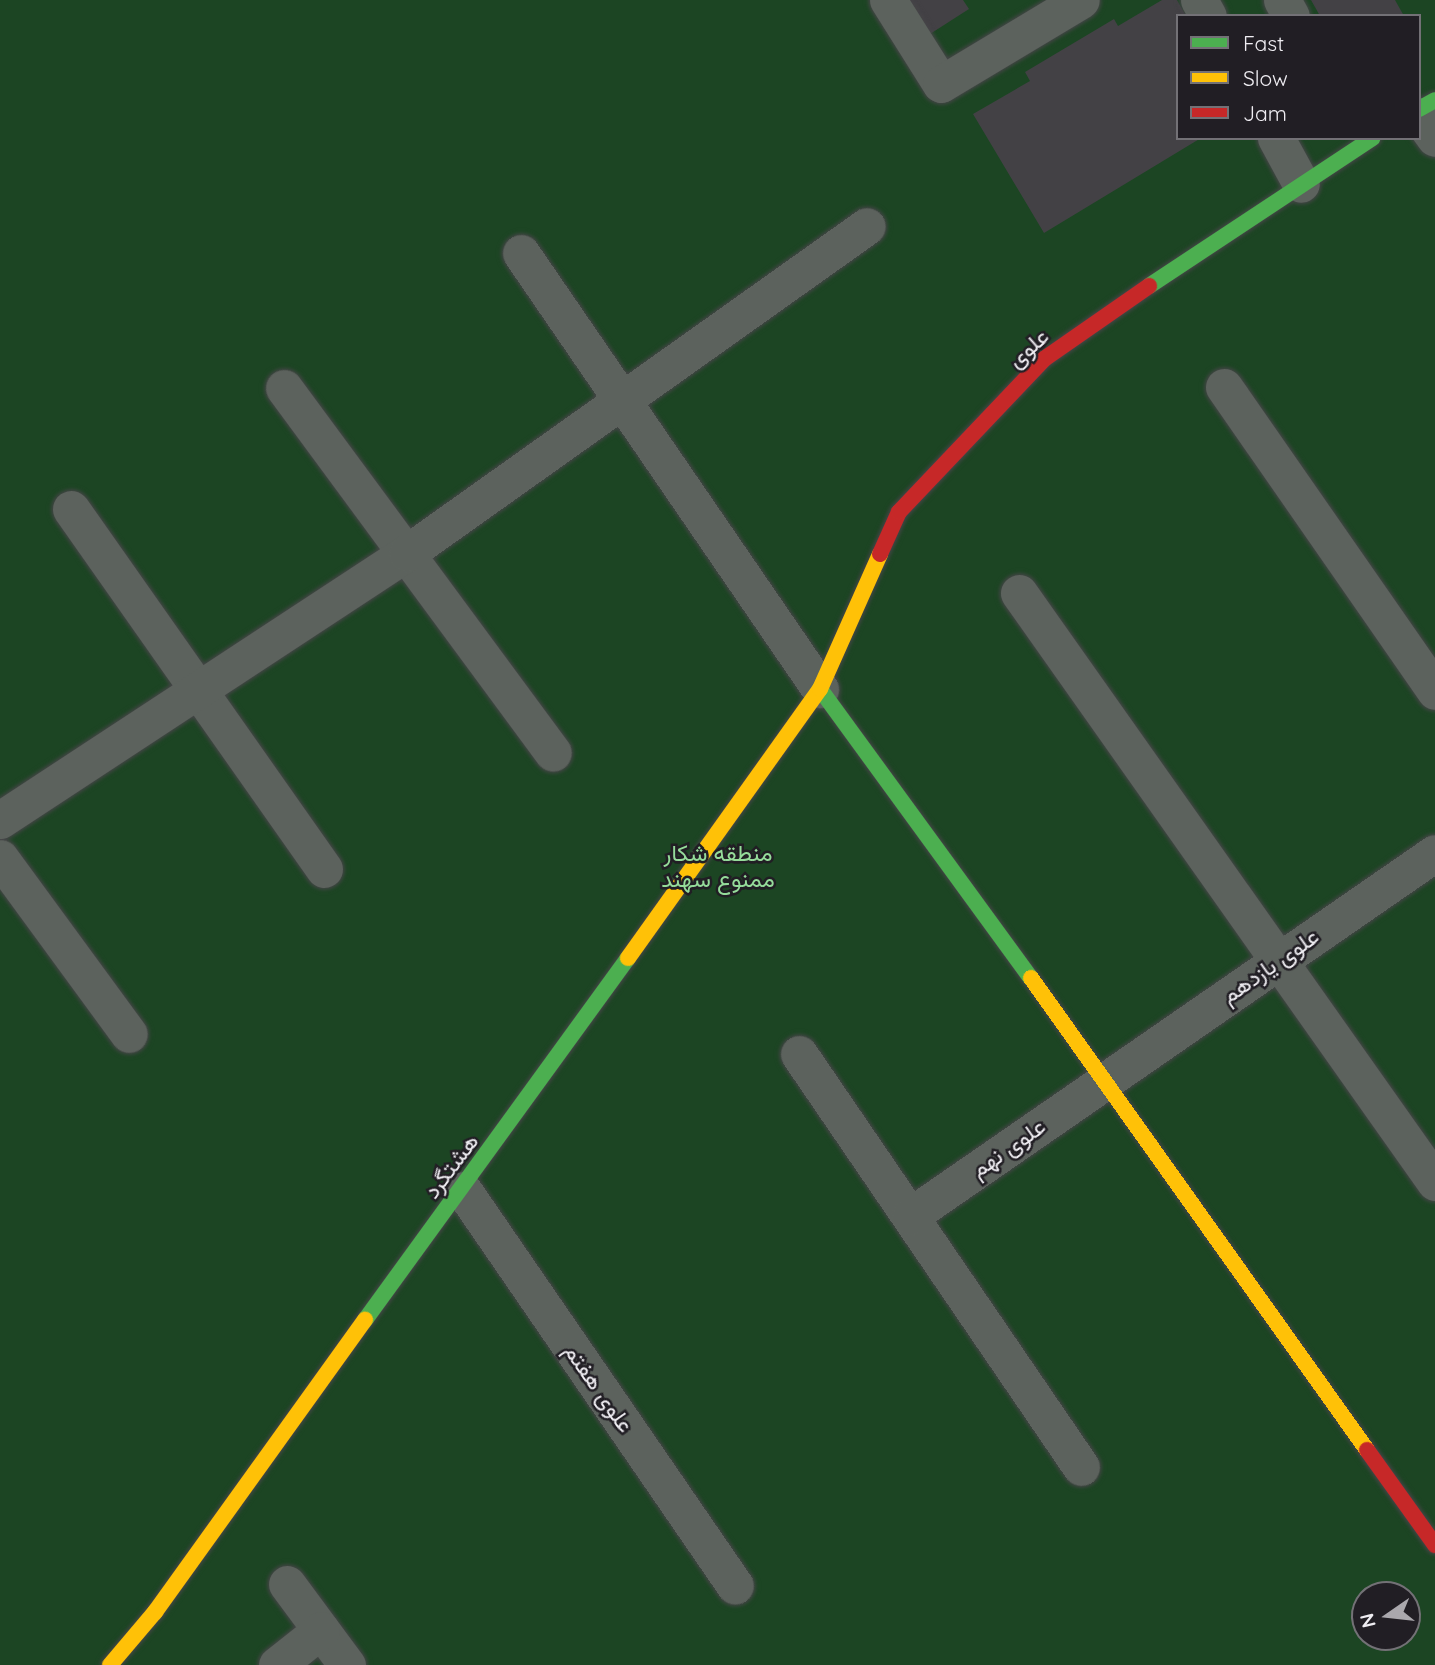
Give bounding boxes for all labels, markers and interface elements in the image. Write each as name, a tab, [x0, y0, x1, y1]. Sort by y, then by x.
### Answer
legend	[1176, 14, 1421, 140]
text: Fast	[1243, 30, 1284, 56]
text: Slow	[1243, 65, 1288, 91]
text: Jam	[1243, 100, 1287, 126]
street label: علوی	[1002, 323, 1054, 373]
park label: منطقه شکار ممنوع سهند	[661, 839, 775, 893]
street label: علوی یازدهم	[1216, 922, 1324, 1010]
street label: علوی نهم	[965, 1112, 1051, 1184]
street label: هشتگرد	[418, 1128, 484, 1204]
street label: علوی هفتم	[558, 1338, 640, 1438]
north arrow	[1351, 1581, 1421, 1651]
text: N	[1354, 1611, 1381, 1630]

